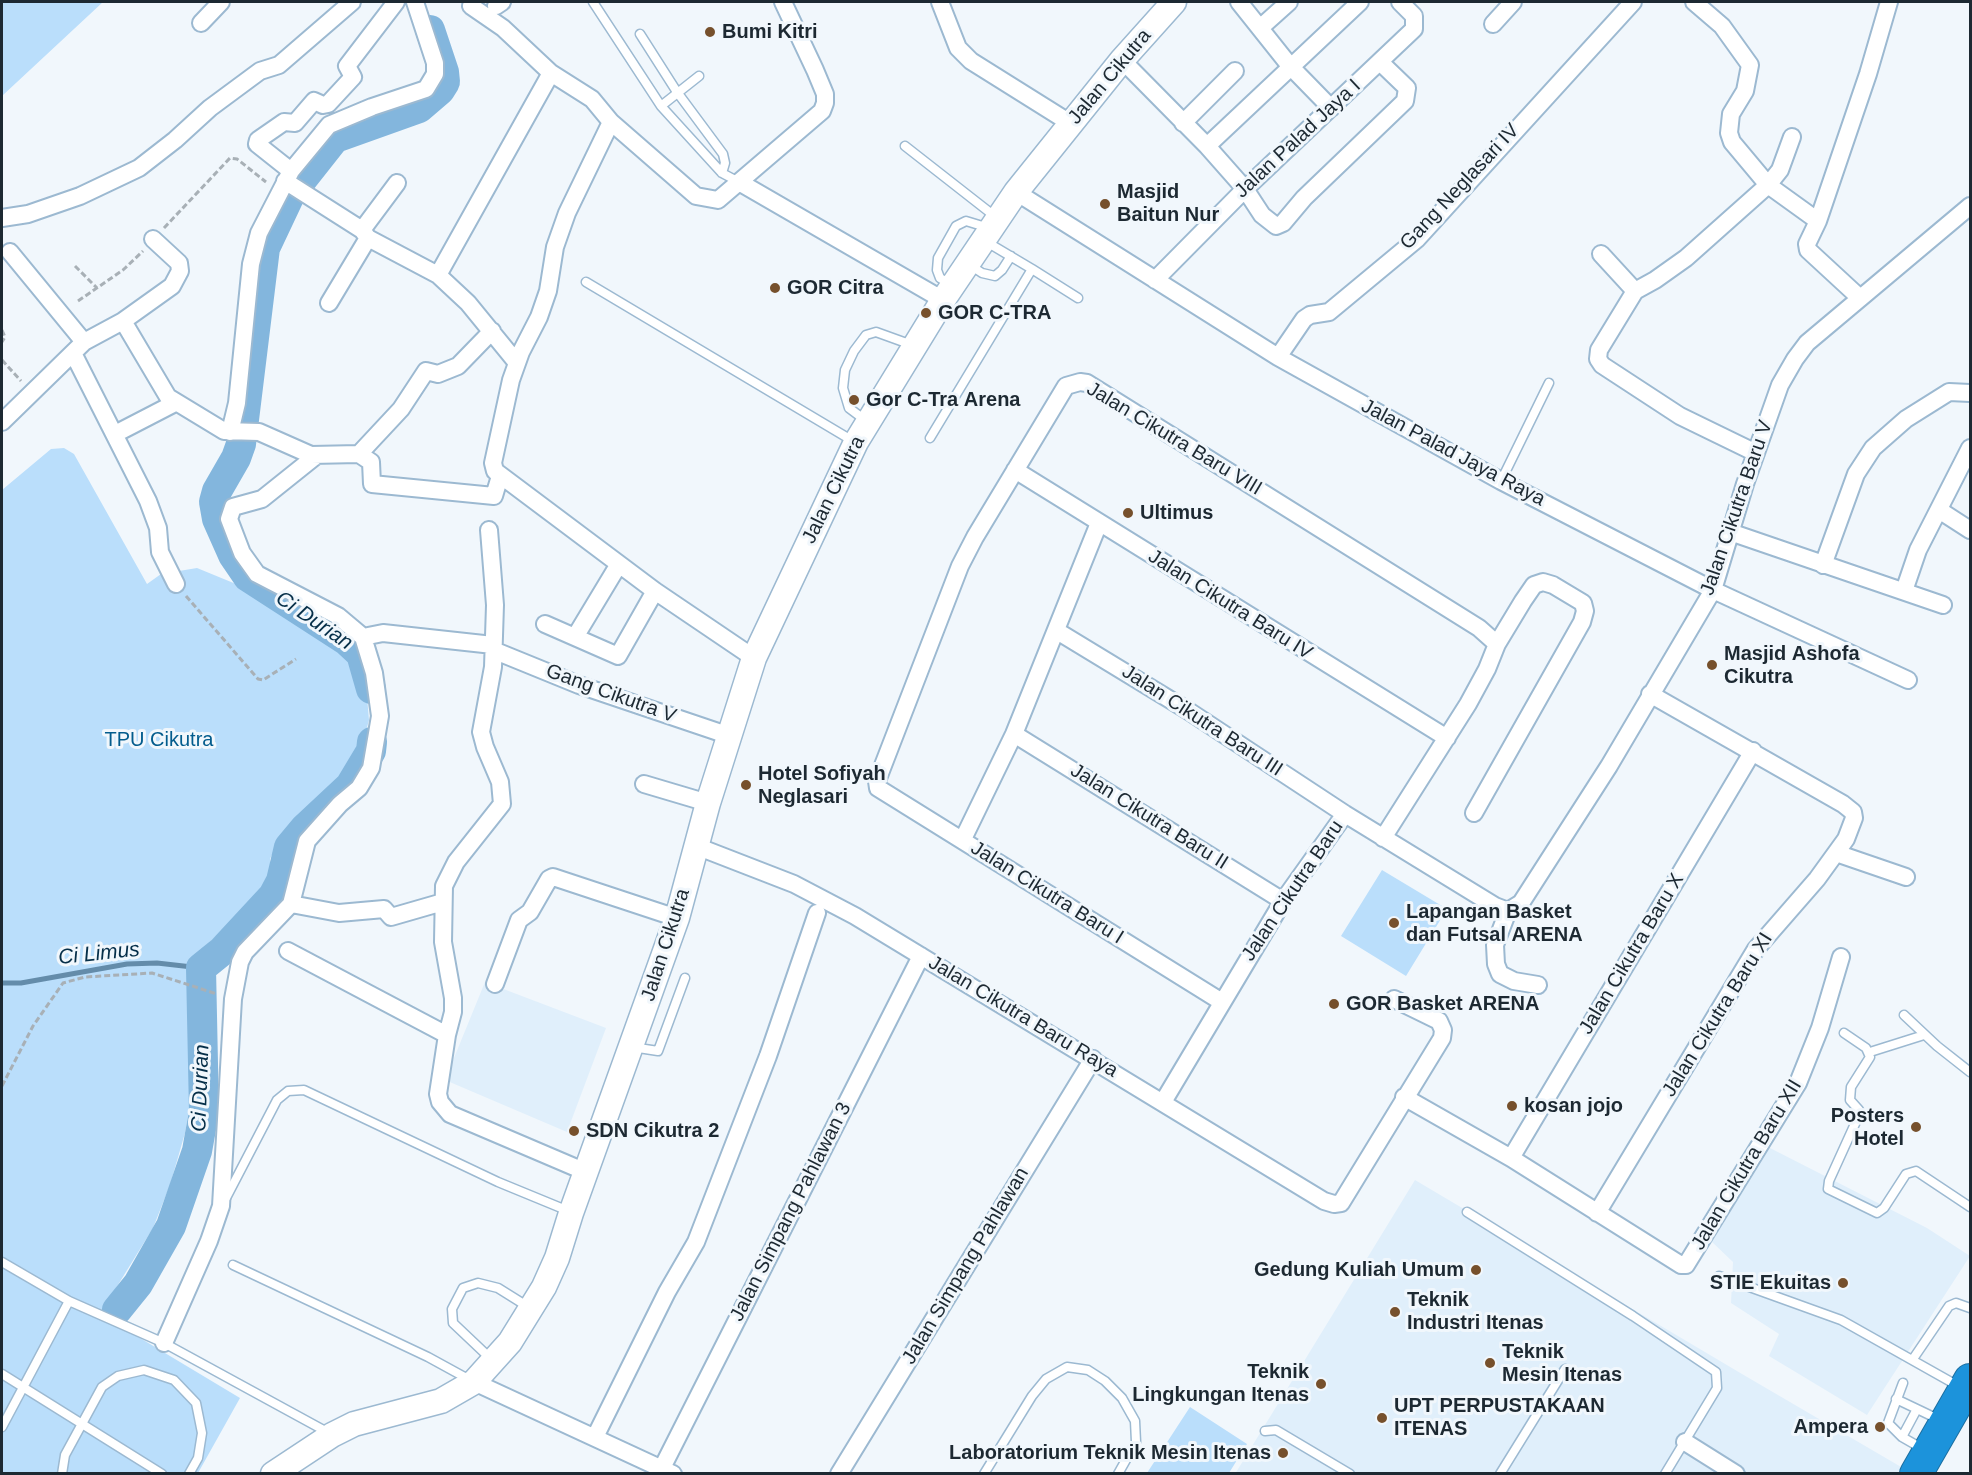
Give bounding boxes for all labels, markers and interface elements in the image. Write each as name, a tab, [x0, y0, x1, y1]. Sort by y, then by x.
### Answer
place label: Bumi Kitri	[722, 20, 818, 44]
marker: Bumi Kitri	[703, 25, 717, 39]
street label: Jalan Cikutra	[1063, 25, 1157, 129]
street label: Jalan Palad Jaya I	[1230, 74, 1366, 204]
street label: Gang Neglasari IV	[1395, 119, 1525, 255]
place label: Masjid Baitun Nur	[1117, 180, 1219, 227]
marker: Masjid Baitun Nur	[1098, 197, 1112, 211]
place label: GOR Citra	[787, 276, 884, 300]
marker: GOR Citra	[768, 281, 782, 295]
place label: GOR C-TRA	[938, 301, 1051, 325]
marker: GOR C-TRA	[919, 306, 933, 320]
street label: Jalan Cikutra Baru VIII	[1082, 377, 1266, 501]
place label: Gor C-Tra Arena	[866, 388, 1020, 412]
marker: Gor C-Tra Arena	[847, 393, 861, 407]
street label: Jalan Palad Jaya Raya	[1357, 394, 1549, 512]
street label: Jalan Cikutra Baru V	[1696, 417, 1778, 599]
street label: Jalan Cikutra	[798, 432, 870, 548]
place label: Ultimus	[1140, 501, 1213, 525]
marker: Ultimus	[1121, 506, 1135, 520]
street label: Jalan Cikutra Baru IV	[1144, 545, 1316, 665]
water label: Ci Durian	[271, 586, 357, 656]
place label: Masjid Ashofa Cikutra	[1724, 642, 1860, 689]
marker: Masjid Ashofa Cikutra	[1705, 658, 1719, 672]
street label: Gang Cikutra V	[543, 659, 679, 729]
street label: Jalan Cikutra Baru III	[1117, 660, 1287, 782]
park label: TPU Cikutra	[105, 728, 213, 752]
street label: Jalan Cikutra Baru II	[1066, 759, 1232, 875]
place label: Hotel Sofiyah Neglasari	[758, 762, 886, 809]
marker: Hotel Sofiyah Neglasari	[739, 778, 753, 792]
street label: Jalan Cikutra Baru	[1237, 816, 1349, 966]
street label: Jalan Cikutra Baru I	[966, 836, 1128, 950]
street label: Jalan Cikutra Baru X	[1574, 869, 1690, 1039]
street label: Jalan Cikutra	[637, 886, 695, 1004]
place label: Lapangan Basket dan Futsal ARENA	[1406, 900, 1583, 947]
marker: Lapangan Basket dan Futsal ARENA	[1387, 916, 1401, 930]
street label: Jalan Cikutra Baru XI	[1658, 929, 1778, 1101]
water label: Ci Limus	[57, 937, 141, 971]
street label: Jalan Cikutra Baru Raya	[924, 951, 1122, 1083]
place label: GOR Basket ARENA	[1346, 992, 1539, 1016]
marker: GOR Basket ARENA	[1327, 997, 1341, 1011]
water label: Ci Durian	[187, 1044, 215, 1132]
street label: Jalan Cikutra Baru XII	[1687, 1075, 1807, 1255]
place label: kosan jojo	[1524, 1094, 1623, 1118]
street label: Jalan Simpang Pahlawan 3	[725, 1099, 857, 1325]
marker: kosan jojo	[1505, 1099, 1519, 1113]
place label: Posters Hotel	[1831, 1104, 1904, 1151]
place label: SDN Cikutra 2	[586, 1119, 719, 1143]
marker: Posters Hotel	[1909, 1120, 1923, 1134]
marker: SDN Cikutra 2	[567, 1124, 581, 1138]
street label: Jalan Simpang Pahlawan	[898, 1163, 1034, 1369]
place label: Gedung Kuliah Umum	[1254, 1258, 1464, 1282]
marker: Gedung Kuliah Umum	[1469, 1263, 1483, 1277]
place label: STIE Ekuitas	[1710, 1271, 1831, 1295]
marker: STIE Ekuitas	[1836, 1276, 1850, 1290]
place label: Teknik Industri Itenas	[1407, 1288, 1544, 1335]
marker: Teknik Industri Itenas	[1388, 1305, 1402, 1319]
place label: Teknik Mesin Itenas	[1502, 1340, 1622, 1387]
marker: Teknik Mesin Itenas	[1483, 1356, 1497, 1370]
place label: Teknik Lingkungan Itenas	[1132, 1360, 1309, 1407]
marker: Teknik Lingkungan Itenas	[1314, 1377, 1328, 1391]
place label: UPT PERPUSTAKAAN ITENAS	[1394, 1394, 1605, 1441]
marker: UPT PERPUSTAKAAN ITENAS	[1375, 1411, 1389, 1425]
place label: Ampera	[1794, 1415, 1868, 1439]
marker: Ampera	[1873, 1420, 1887, 1434]
place label: Laboratorium Teknik Mesin Itenas	[949, 1441, 1271, 1465]
marker: Laboratorium Teknik Mesin Itenas	[1276, 1446, 1290, 1460]

